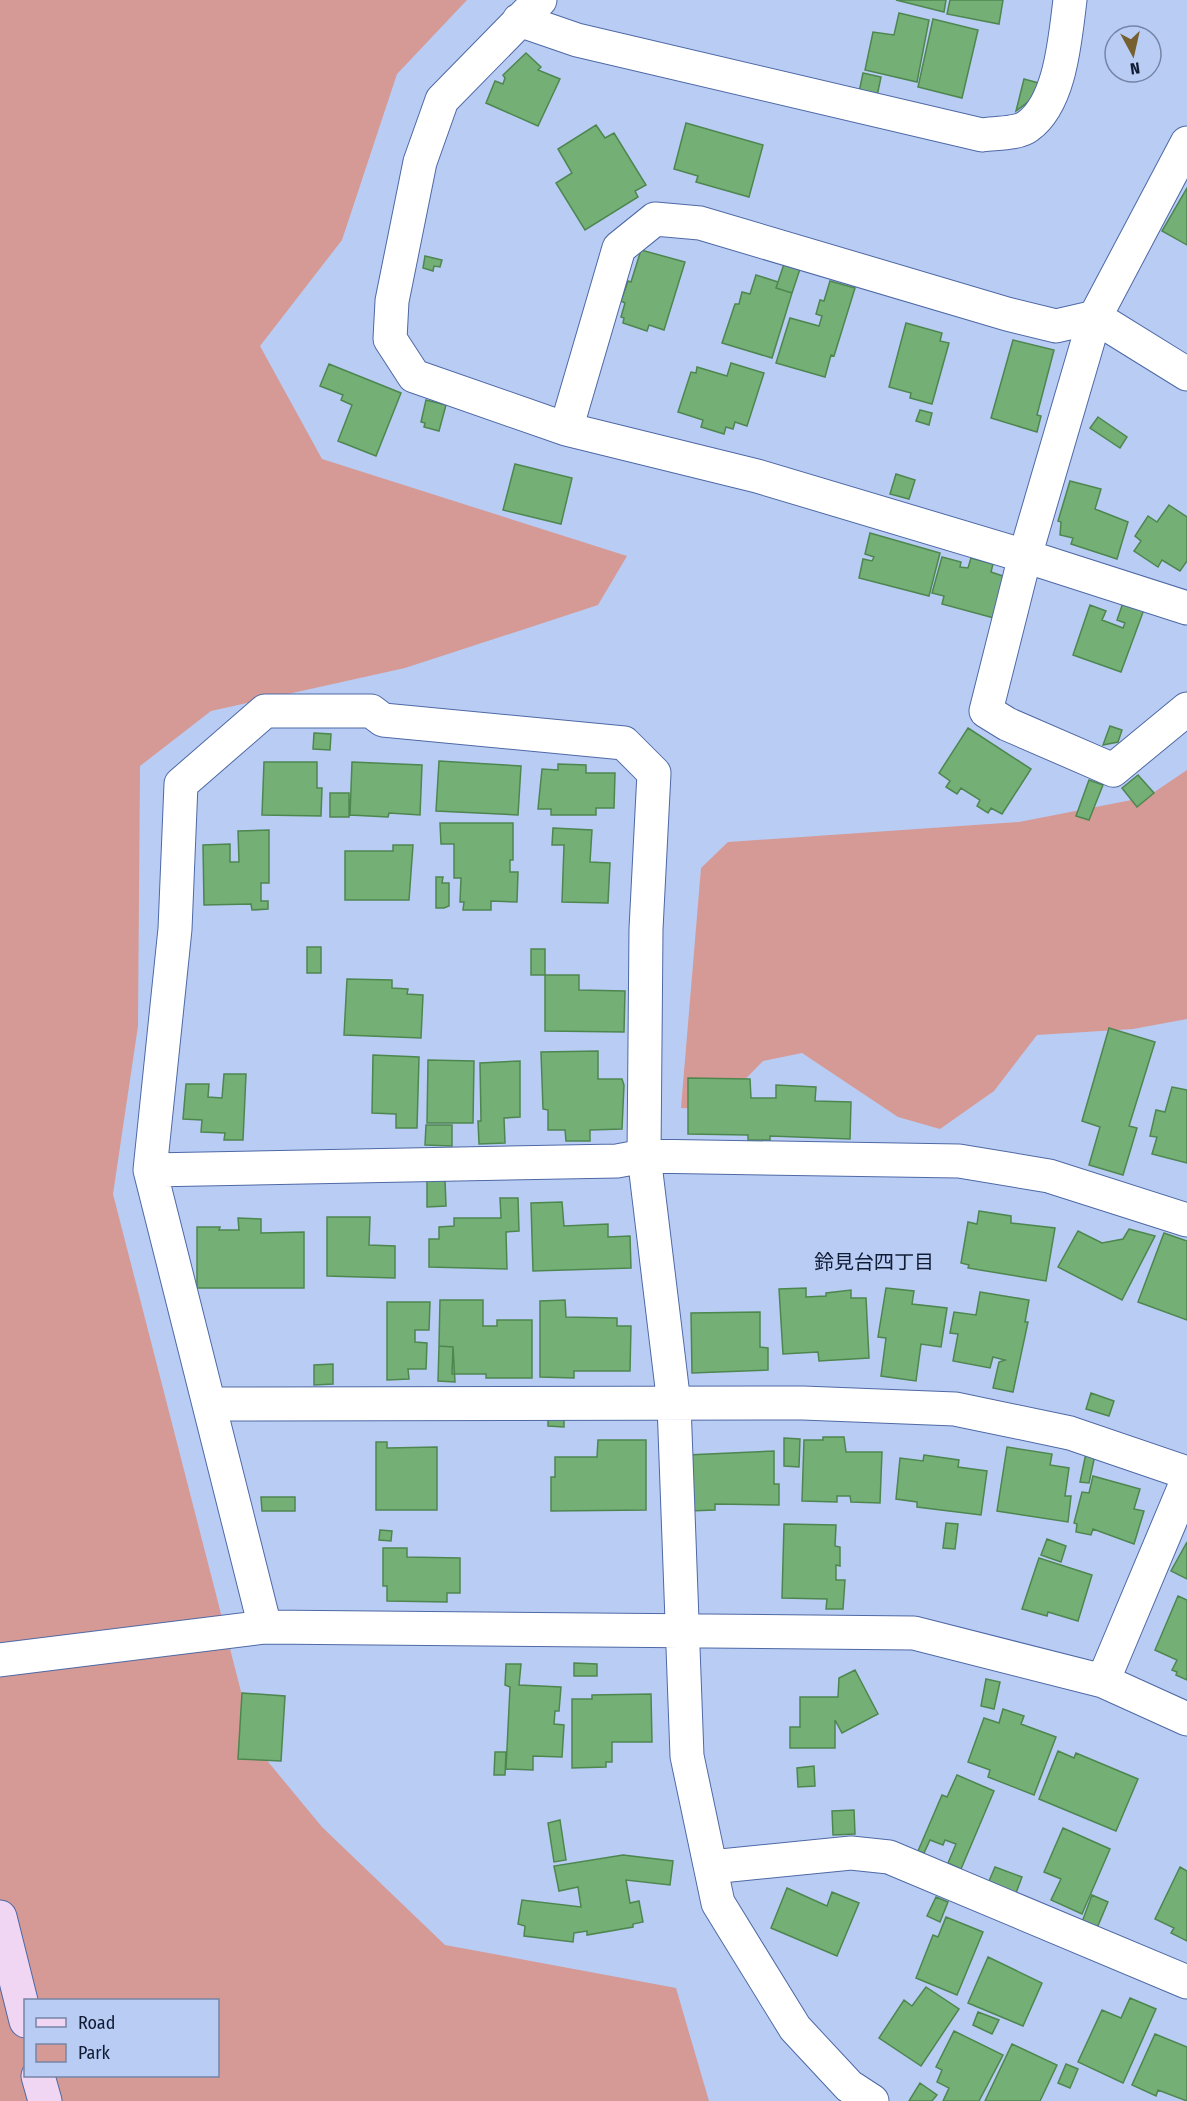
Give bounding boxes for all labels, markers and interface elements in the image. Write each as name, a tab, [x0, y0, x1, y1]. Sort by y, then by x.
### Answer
north arrow	[1103, 24, 1163, 84]
text: N	[1129, 58, 1141, 78]
district label: 鈴見台四丁目	[814, 1250, 934, 1274]
legend	[24, 1999, 219, 2077]
text: Road	[78, 2012, 115, 2034]
text: Park	[78, 2042, 111, 2064]

